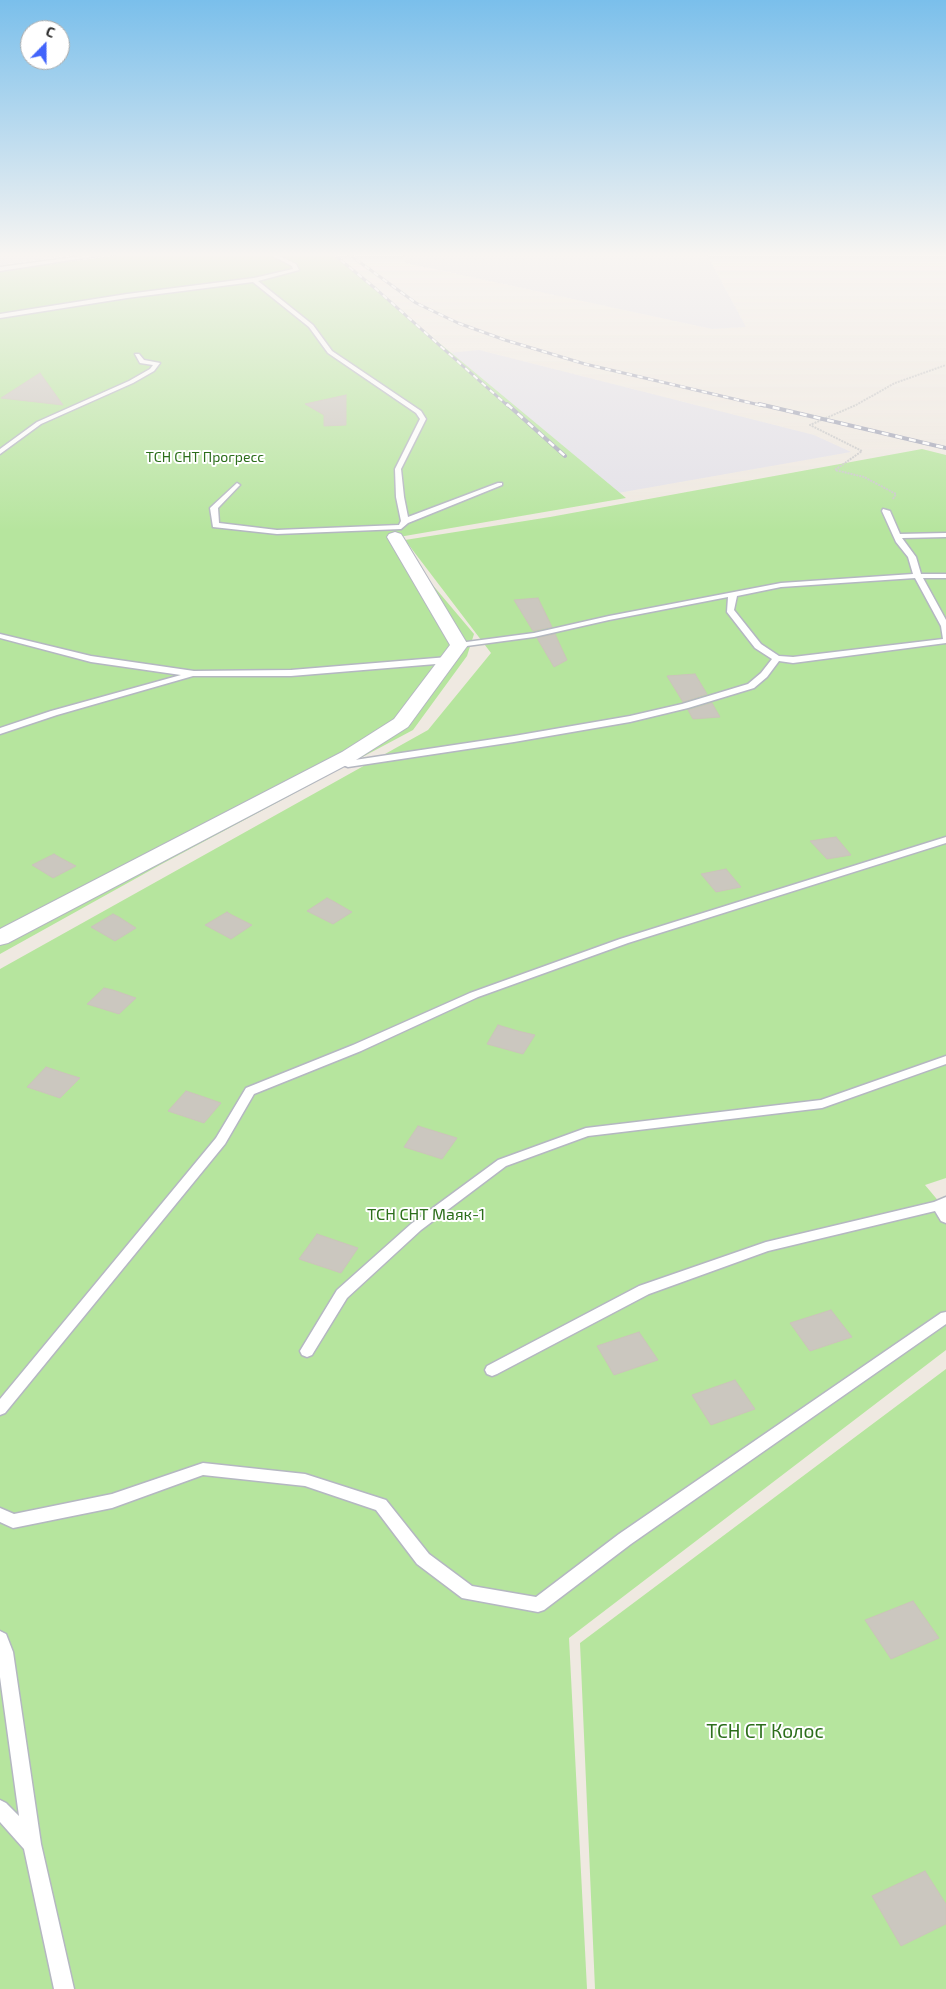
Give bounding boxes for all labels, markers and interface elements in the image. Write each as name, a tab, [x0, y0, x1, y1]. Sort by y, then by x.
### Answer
north arrow	[20, 20, 70, 70]
text: С	[43, 22, 57, 41]
park label: ТСН СНТ Прогресс	[146, 449, 264, 465]
park label: ТСН СНТ Маяк-1	[367, 1205, 485, 1225]
park label: ТСН СТ Колос	[706, 1721, 824, 1743]

